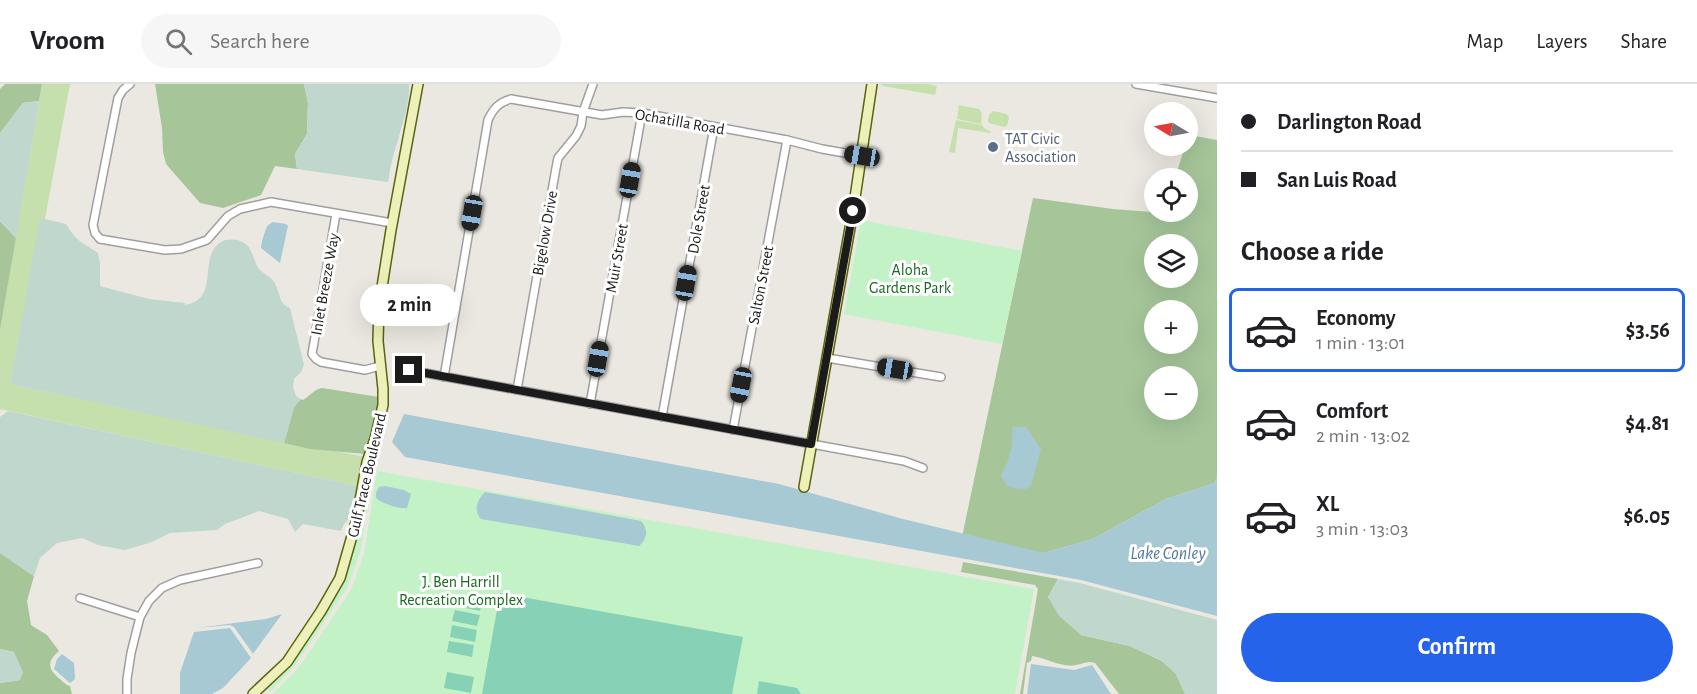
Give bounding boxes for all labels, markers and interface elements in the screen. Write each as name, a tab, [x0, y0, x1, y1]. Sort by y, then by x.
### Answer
search box	[141, 14, 561, 68]
icon: search	[162, 25, 195, 58]
text: Vroom	[30, 27, 105, 55]
text: Search here	[210, 30, 310, 52]
text: Map	[1467, 31, 1503, 52]
text: Layers	[1536, 31, 1587, 52]
text: Share	[1620, 31, 1667, 52]
north arrow	[1144, 102, 1198, 156]
map controls	[1144, 102, 1198, 420]
street label: Ochatilla Road	[634, 106, 726, 138]
text: Darlington Road	[1277, 111, 1422, 133]
place label: TAT Civic Association	[1005, 131, 1076, 165]
marker: TAT Civic Association	[986, 140, 1000, 154]
car	[843, 144, 881, 168]
car	[618, 161, 642, 199]
button: locate	[1144, 168, 1198, 222]
text: San Luis Road	[1277, 169, 1397, 191]
street label: Dole Street	[685, 183, 713, 255]
street label: Bigelow Drive	[530, 189, 560, 277]
car	[460, 194, 484, 232]
route start	[839, 197, 866, 224]
street label: Muir Street	[603, 222, 631, 294]
street label: Inlet Breeze Way	[308, 232, 343, 337]
button: layers	[1144, 234, 1198, 288]
text: Choose a ride	[1241, 238, 1384, 265]
street label: Salton Street	[746, 245, 776, 326]
park label: Aloha Gardens Park	[869, 262, 952, 296]
car	[674, 264, 698, 302]
callout: 2 min	[360, 283, 458, 325]
text: 2 min	[387, 295, 432, 315]
button: +	[1144, 300, 1198, 354]
icon: car	[1244, 303, 1298, 357]
text: Economy	[1316, 307, 1396, 329]
text: $3.56	[1625, 319, 1670, 341]
text: 1 min · 13:01	[1316, 333, 1406, 353]
car	[586, 340, 610, 378]
route end	[395, 356, 422, 383]
car	[876, 357, 914, 381]
car	[729, 366, 753, 404]
button: −	[1144, 366, 1198, 420]
icon: car	[1244, 396, 1298, 450]
text: Comfort	[1316, 400, 1388, 422]
street label: Gulf Trace Boulevard	[345, 411, 389, 539]
text: $4.81	[1625, 412, 1670, 434]
text: 2 min · 13:02	[1316, 426, 1410, 446]
icon: car	[1244, 489, 1298, 543]
text: XL	[1316, 493, 1339, 515]
text: $6.05	[1623, 505, 1670, 527]
text: 3 min · 13:03	[1316, 519, 1408, 539]
water label: Lake Conley	[1130, 545, 1206, 563]
park label: J. Ben Harrill Recreation Complex	[399, 574, 523, 608]
button: Confirm	[1241, 613, 1673, 682]

